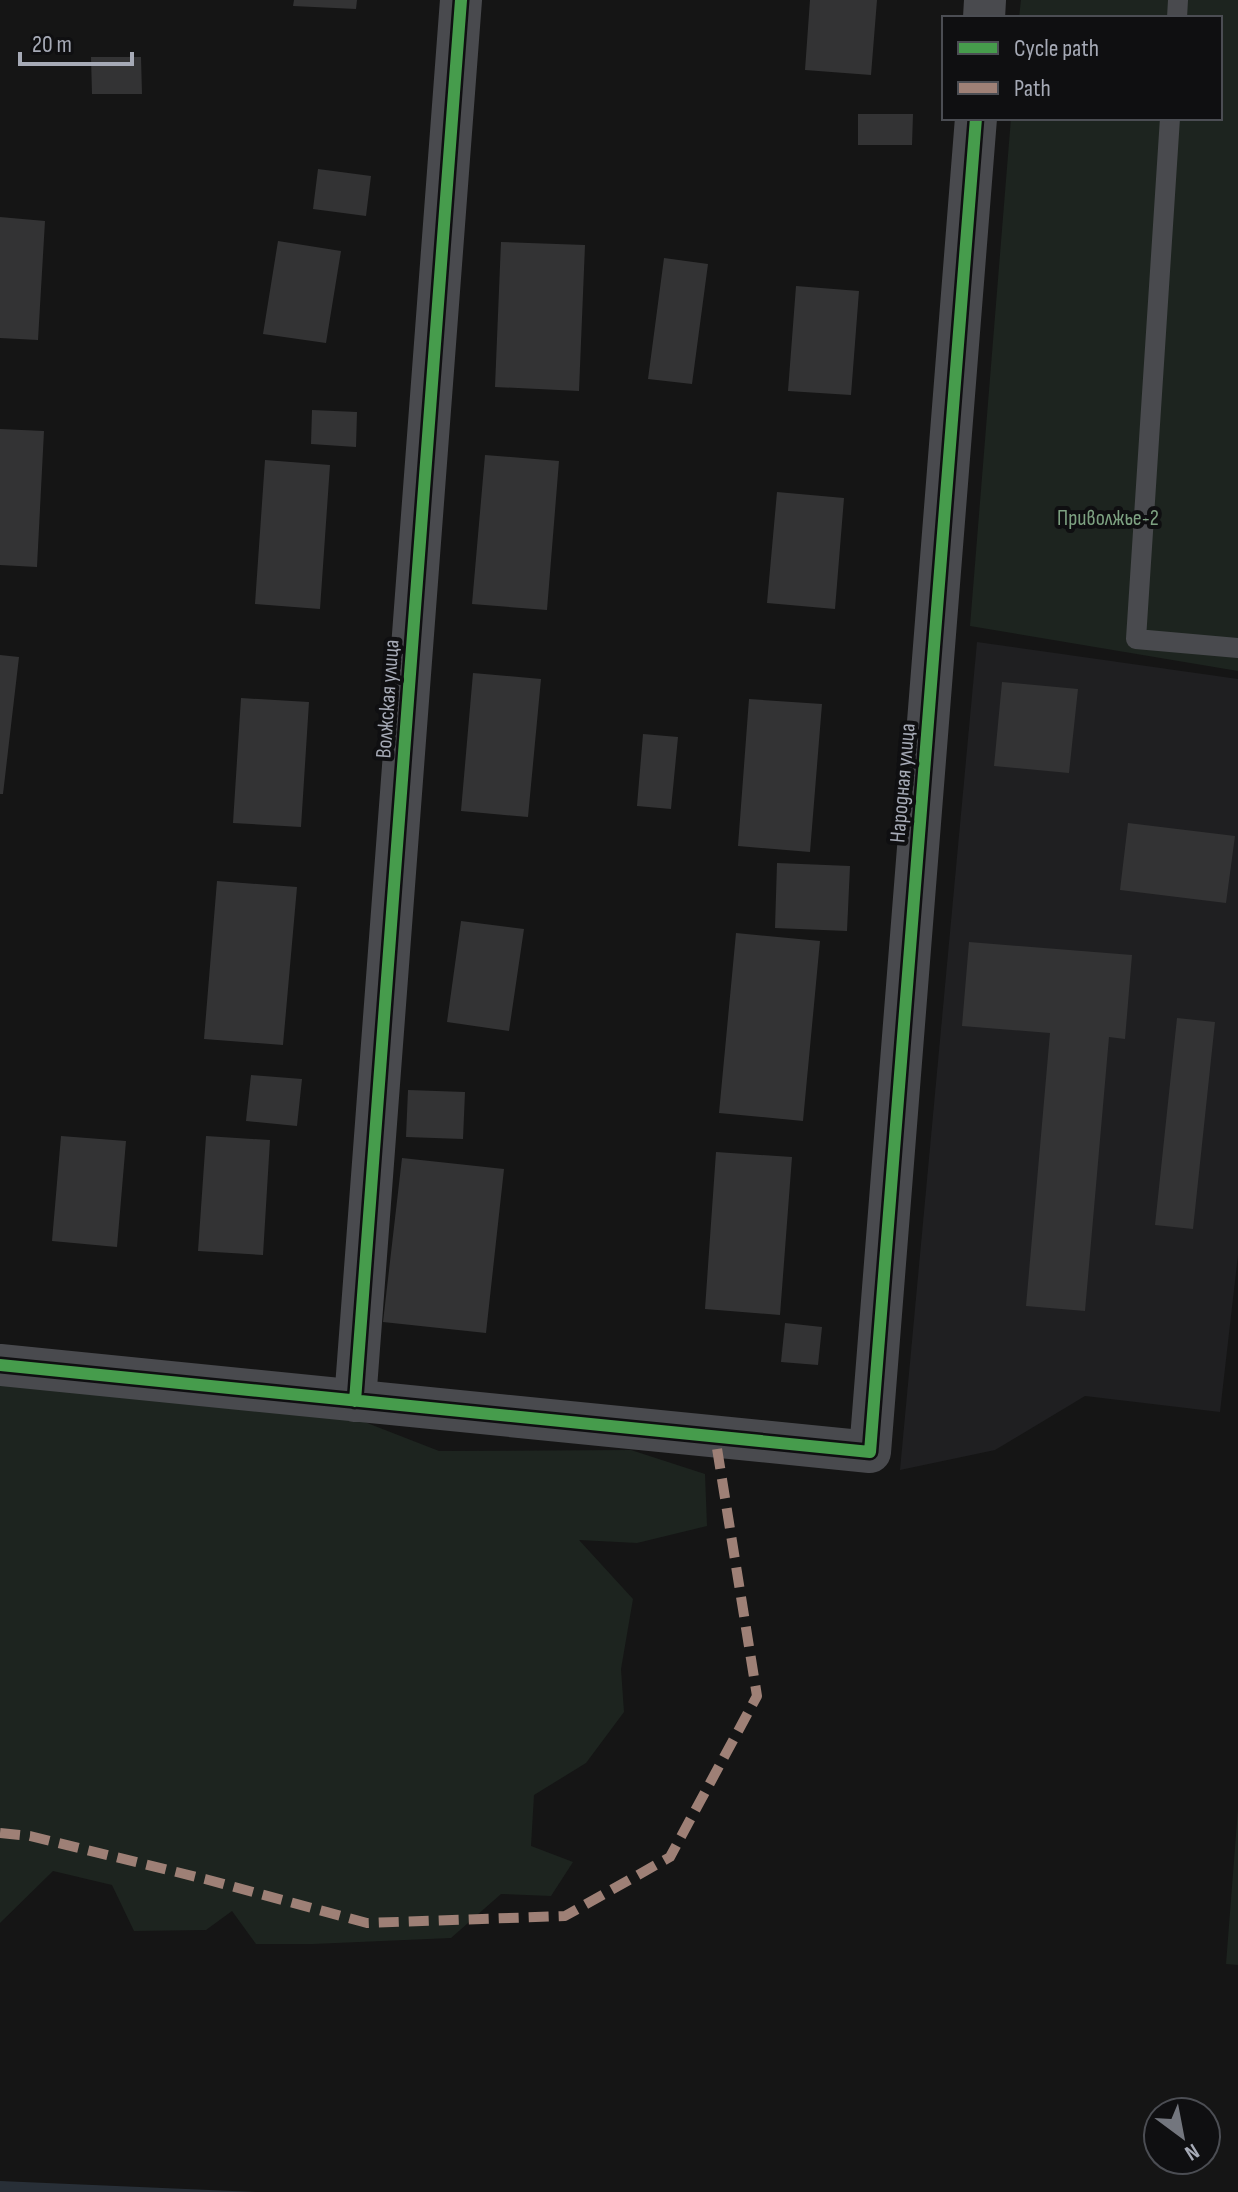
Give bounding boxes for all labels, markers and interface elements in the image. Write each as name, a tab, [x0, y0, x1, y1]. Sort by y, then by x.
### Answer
scale bar	[20, 16, 132, 66]
legend	[942, 16, 1222, 120]
text: 20 m	[32, 30, 72, 59]
text: Cycle path	[1014, 34, 1099, 63]
text: Path	[1014, 74, 1051, 103]
park label: Приволжье-2	[1057, 505, 1159, 532]
street label: Волжская улица	[370, 639, 406, 759]
street label: Народная улица	[884, 722, 922, 844]
north arrow	[1142, 2096, 1222, 2176]
text: N	[1180, 2137, 1204, 2166]

